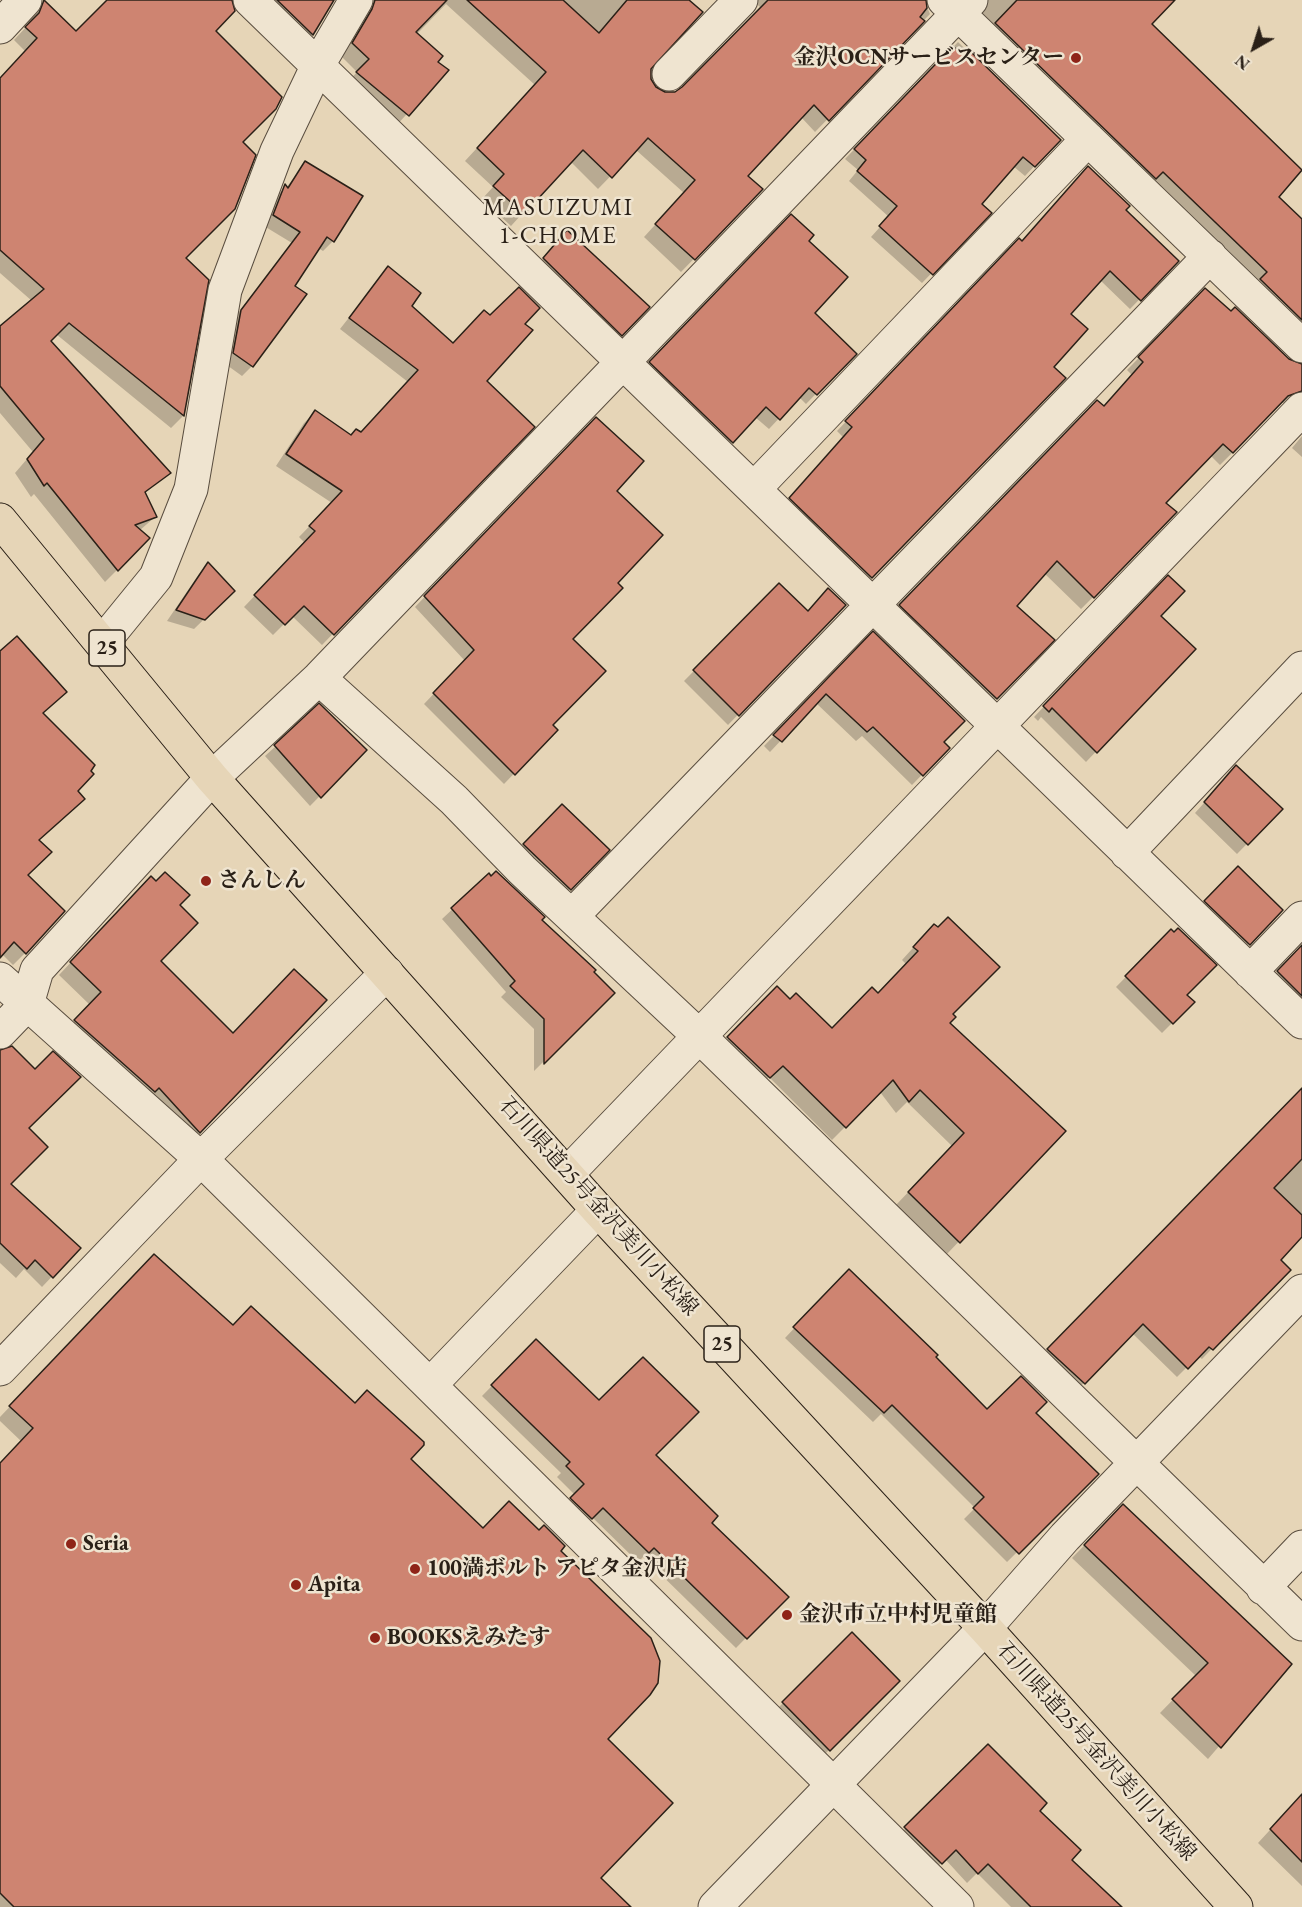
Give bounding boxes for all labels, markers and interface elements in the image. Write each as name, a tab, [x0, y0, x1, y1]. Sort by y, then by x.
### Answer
north arrow	[1224, 18, 1284, 78]
place label: 金沢OCNサービスセンター	[793, 45, 1064, 71]
text: N	[1231, 50, 1254, 75]
marker: 金沢OCNサービスセンター	[1069, 51, 1083, 65]
district label: MASUIZUMI 1-CHOME	[483, 194, 633, 250]
road number: 25	[89, 630, 125, 666]
place label: さんしん	[218, 868, 306, 894]
marker: さんしん	[199, 874, 213, 888]
street label: 石川県道25号金沢美川小松線	[493, 1092, 703, 1322]
road number: 25	[704, 1326, 740, 1362]
place label: Seria	[83, 1531, 129, 1557]
marker: Seria	[64, 1537, 78, 1551]
place label: 100満ボルト アピタ金沢店	[427, 1556, 687, 1582]
marker: 100満ボルト アピタ金沢店	[408, 1562, 422, 1576]
place label: Apita	[308, 1572, 360, 1598]
marker: Apita	[289, 1578, 303, 1592]
place label: 金沢市立中村児童館	[799, 1602, 997, 1628]
marker: 金沢市立中村児童館	[780, 1608, 794, 1622]
place label: BOOKSえみたす	[387, 1625, 550, 1651]
marker: BOOKSえみたす	[368, 1631, 382, 1645]
street label: 石川県道25号金沢美川小松線	[991, 1637, 1201, 1867]

